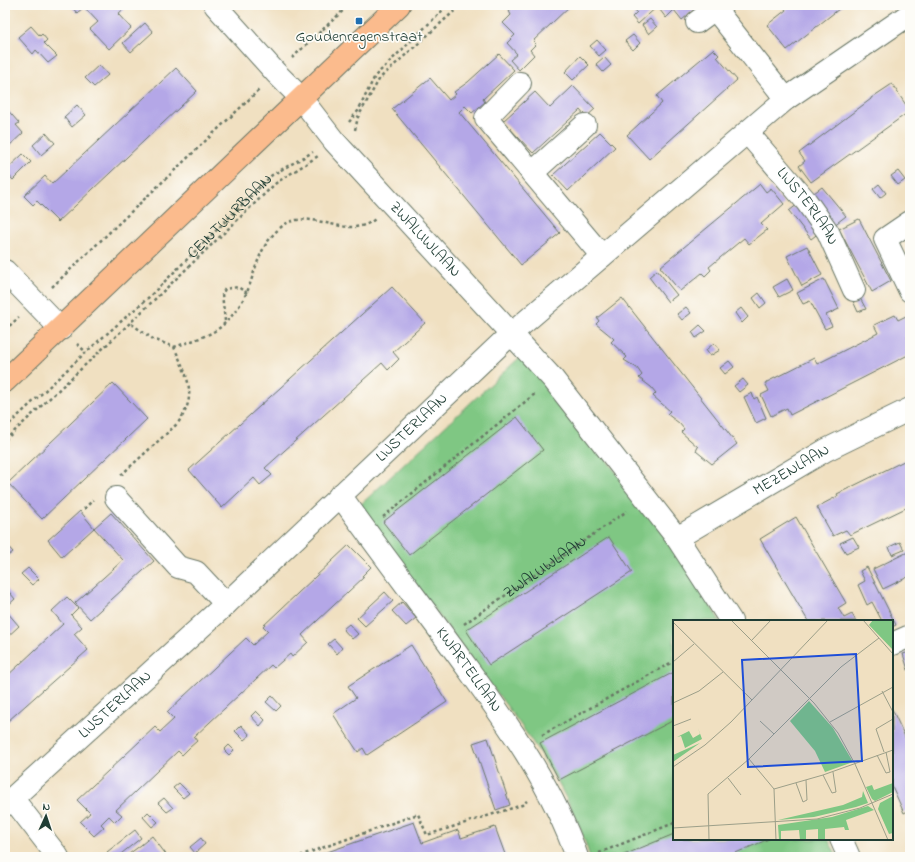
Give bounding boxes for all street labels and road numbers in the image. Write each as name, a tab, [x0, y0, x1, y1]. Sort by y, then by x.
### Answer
street label: LIJSTERLAAN	[770, 162, 844, 249]
street label: CEINTUURBAAN	[182, 168, 279, 265]
street label: ZWALUWLAAN	[383, 196, 466, 283]
street label: LIJSTERLAAN	[370, 387, 454, 468]
street label: MEZENLAAN	[749, 438, 834, 502]
street label: ZWALUWLAAN	[499, 530, 592, 605]
street label: KWARTELLAAN	[429, 622, 508, 717]
street label: LIJSTERLAAN	[73, 665, 157, 745]

